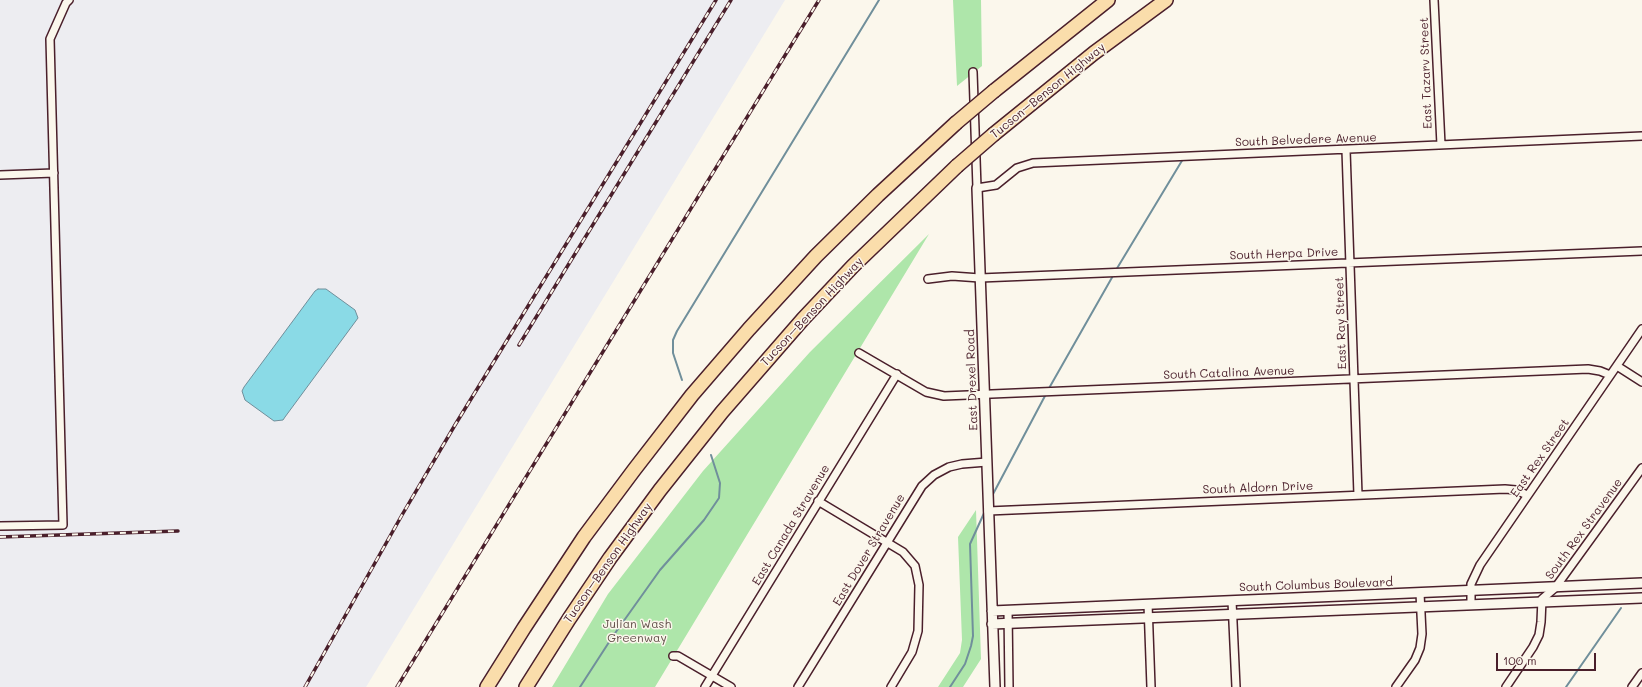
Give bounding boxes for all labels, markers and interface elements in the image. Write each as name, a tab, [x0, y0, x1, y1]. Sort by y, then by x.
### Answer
street label: East Tazarv Street	[1417, 17, 1435, 129]
street label: Tucson–Benson Highway	[988, 40, 1108, 142]
street label: South Belvedere Avenue	[1235, 130, 1377, 150]
street label: South Herpa Drive	[1229, 245, 1339, 263]
street label: Tucson–Benson Highway	[758, 255, 866, 369]
street label: East Ray Street	[1332, 276, 1350, 370]
street label: East Drexel Road	[963, 329, 981, 431]
street label: South Catalina Avenue	[1163, 364, 1295, 382]
street label: East Rex Street	[1508, 416, 1572, 500]
street label: East Canada Stravenue	[749, 462, 833, 588]
street label: South Rex Stravenue	[1543, 476, 1625, 582]
street label: South Aldorn Drive	[1202, 479, 1314, 497]
street label: East Dover Stravenue	[830, 491, 908, 609]
street label: Tucson–Benson Highway	[561, 500, 655, 626]
street label: South Columbus Boulevard	[1239, 575, 1393, 595]
park label: Julian Wash Greenway	[603, 617, 671, 645]
scale bar	[1498, 645, 1598, 671]
text: 100 m	[1503, 652, 1537, 668]

